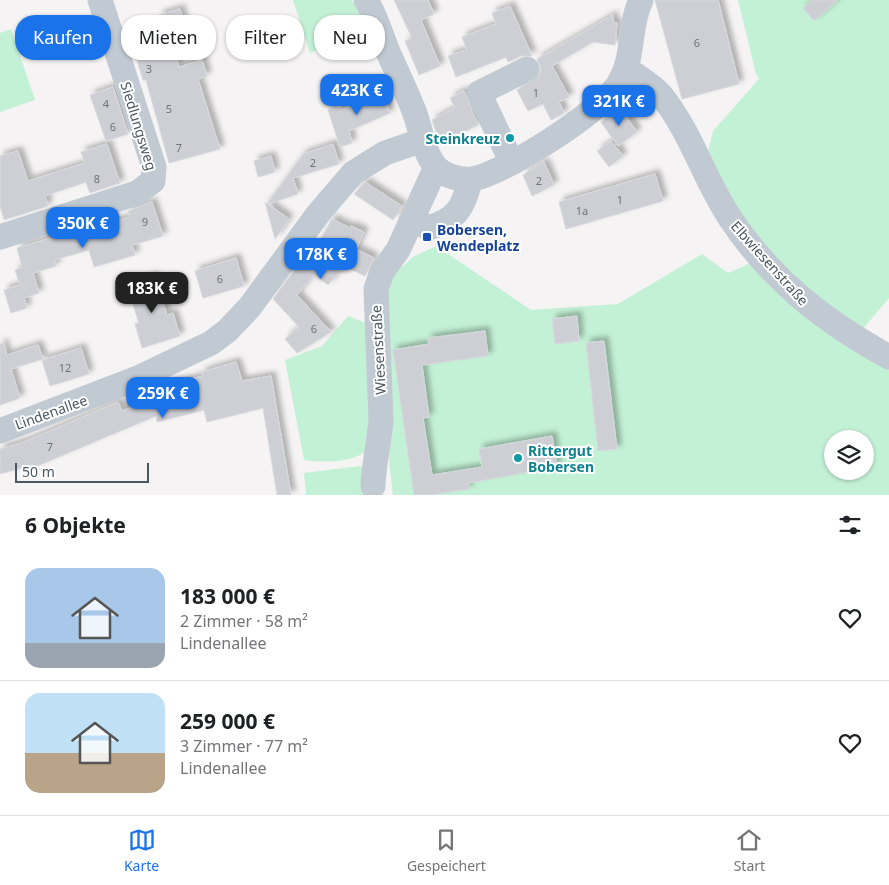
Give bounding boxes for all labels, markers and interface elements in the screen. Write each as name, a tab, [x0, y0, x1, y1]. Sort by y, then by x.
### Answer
chip: Kaufen	[15, 15, 111, 60]
chip: Mieten	[121, 15, 216, 60]
chip: Filter	[226, 15, 304, 60]
chip: Neu	[314, 15, 385, 60]
house number: 6	[694, 35, 700, 50]
house number: 3	[146, 61, 152, 76]
pin: 423K €	[316, 74, 398, 116]
street label: Siedlungsweg	[117, 79, 161, 173]
text: 423K €	[331, 79, 383, 101]
pin: 321K €	[578, 84, 660, 127]
house number: 1	[533, 85, 539, 100]
text: 321K €	[593, 90, 645, 112]
house number: 4	[103, 96, 110, 111]
house number: 5	[166, 101, 172, 116]
house number: 6	[110, 119, 116, 134]
place label: Steinkreuz	[426, 129, 500, 148]
marker: Steinkreuz	[504, 132, 516, 144]
house number: 7	[176, 140, 182, 155]
house number: 2	[310, 155, 316, 170]
house number: 8	[94, 171, 100, 186]
house number: 2	[536, 173, 542, 188]
house number: 1	[617, 192, 623, 207]
house number: 1a	[576, 203, 588, 218]
pin: 350K €	[42, 206, 124, 249]
text: 350K €	[57, 212, 109, 234]
house number: 9	[142, 214, 148, 229]
street label: Elbwiesenstraße	[727, 217, 813, 309]
place label: Bobersen, Wendeplatz	[437, 220, 519, 255]
marker: Bobersen, Wendeplatz	[421, 231, 433, 243]
pin: 178K €	[280, 238, 362, 280]
text: 178K €	[295, 243, 347, 265]
house number: 6	[217, 271, 223, 286]
pin: 183K €	[111, 272, 193, 314]
text: 183K €	[126, 277, 178, 299]
street label: Wiesenstraße	[366, 305, 390, 395]
house number: 6	[311, 321, 317, 336]
house number: 12	[59, 360, 71, 375]
pin: 259K €	[122, 376, 204, 419]
text: 259K €	[137, 382, 189, 404]
street label: Lindenallee	[12, 390, 90, 434]
map controls	[824, 430, 874, 480]
button: layers	[824, 430, 874, 480]
house number: 7	[47, 439, 53, 454]
place label: Rittergut Bobersen	[528, 441, 594, 476]
marker: Rittergut Bobersen	[512, 452, 524, 464]
scale bar	[15, 460, 149, 483]
text: 50 m	[22, 462, 55, 481]
text: 6 Objekte	[25, 511, 126, 539]
icon: filters	[836, 511, 864, 539]
text: 183 000 €	[180, 582, 275, 610]
icon: home	[65, 588, 125, 648]
icon: heart	[836, 604, 864, 632]
text: 2 Zimmer · 58 m²	[180, 610, 308, 632]
text: Lindenallee	[180, 632, 266, 654]
text: 259 000 €	[180, 707, 275, 735]
icon: home	[65, 713, 125, 773]
icon: heart	[836, 729, 864, 757]
text: 3 Zimmer · 77 m²	[180, 735, 308, 757]
text: Lindenallee	[180, 757, 266, 779]
tab: Karte	[124, 826, 159, 875]
tab: Gespeichert	[407, 826, 486, 875]
tab: Start	[734, 826, 765, 875]

